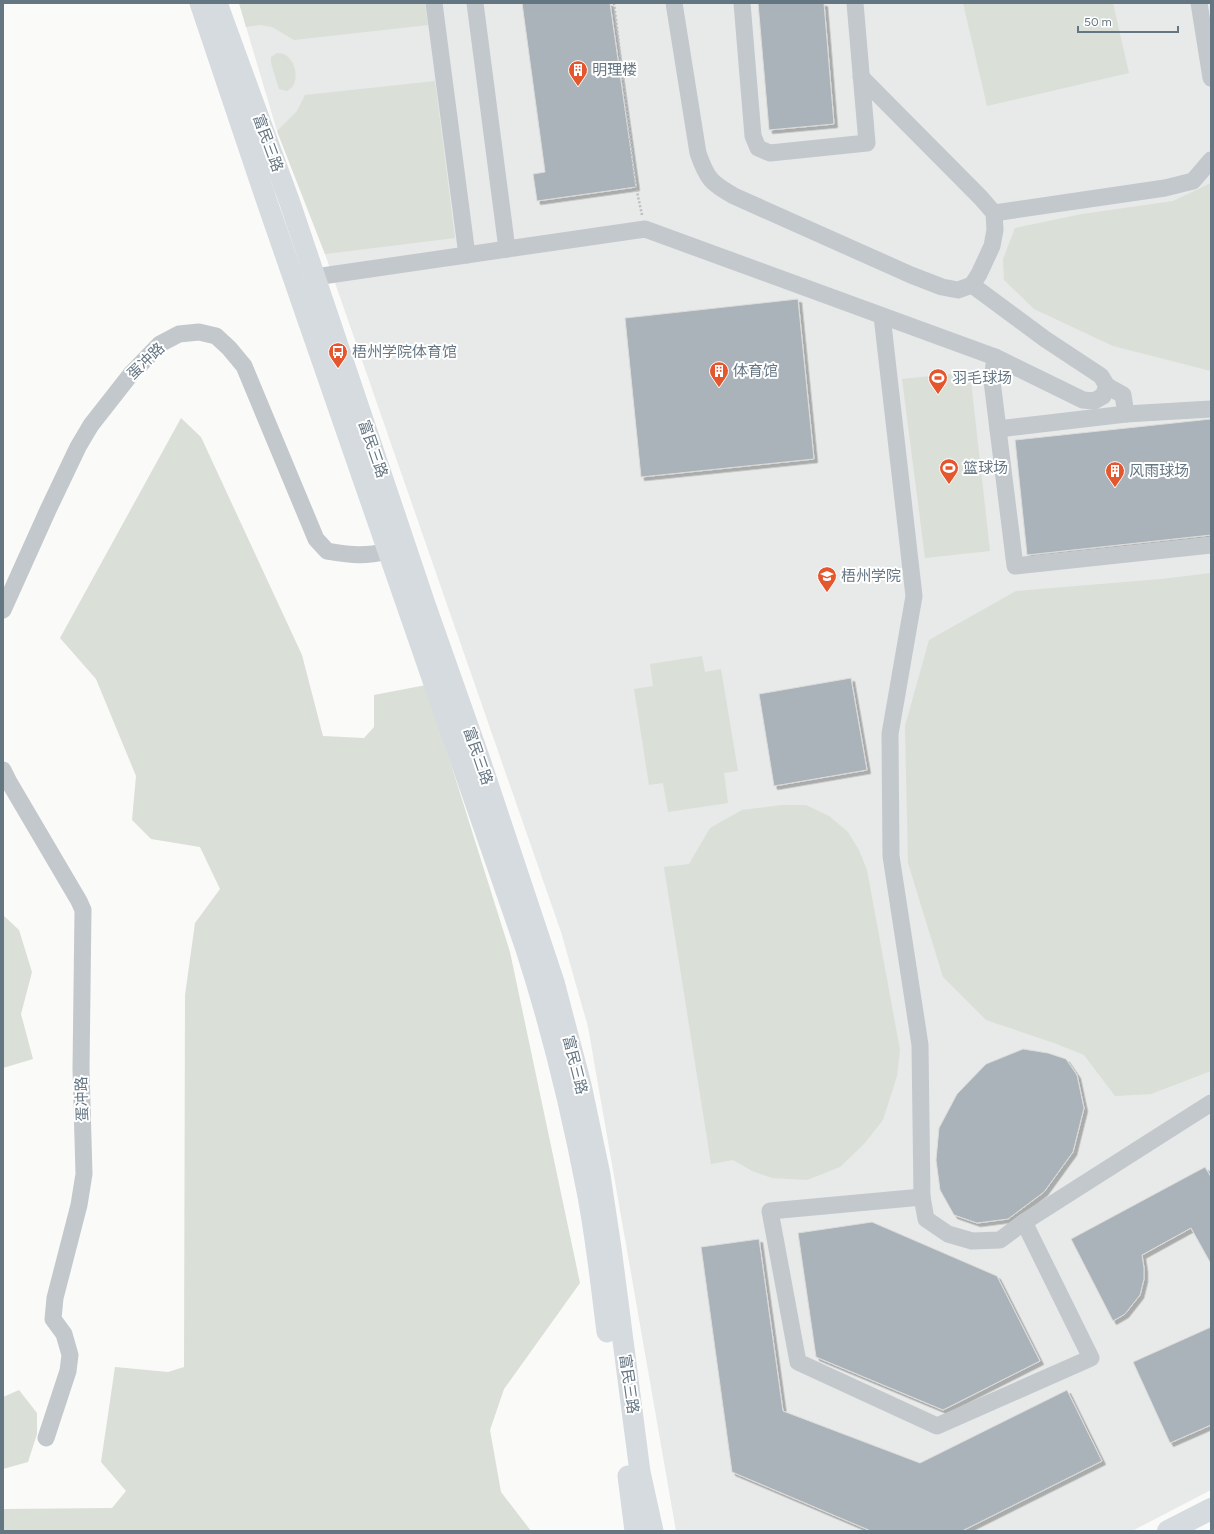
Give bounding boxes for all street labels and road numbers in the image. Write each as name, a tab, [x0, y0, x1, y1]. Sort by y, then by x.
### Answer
street label: 富民三路	[249, 112, 287, 174]
street label: 蛋冲路	[124, 339, 168, 383]
street label: 富民三路	[355, 418, 391, 480]
street label: 富民三路	[460, 725, 496, 787]
street label: 富民三路	[559, 1034, 591, 1096]
street label: 蛋冲路	[72, 1076, 92, 1122]
street label: 富民三路	[616, 1353, 642, 1415]

